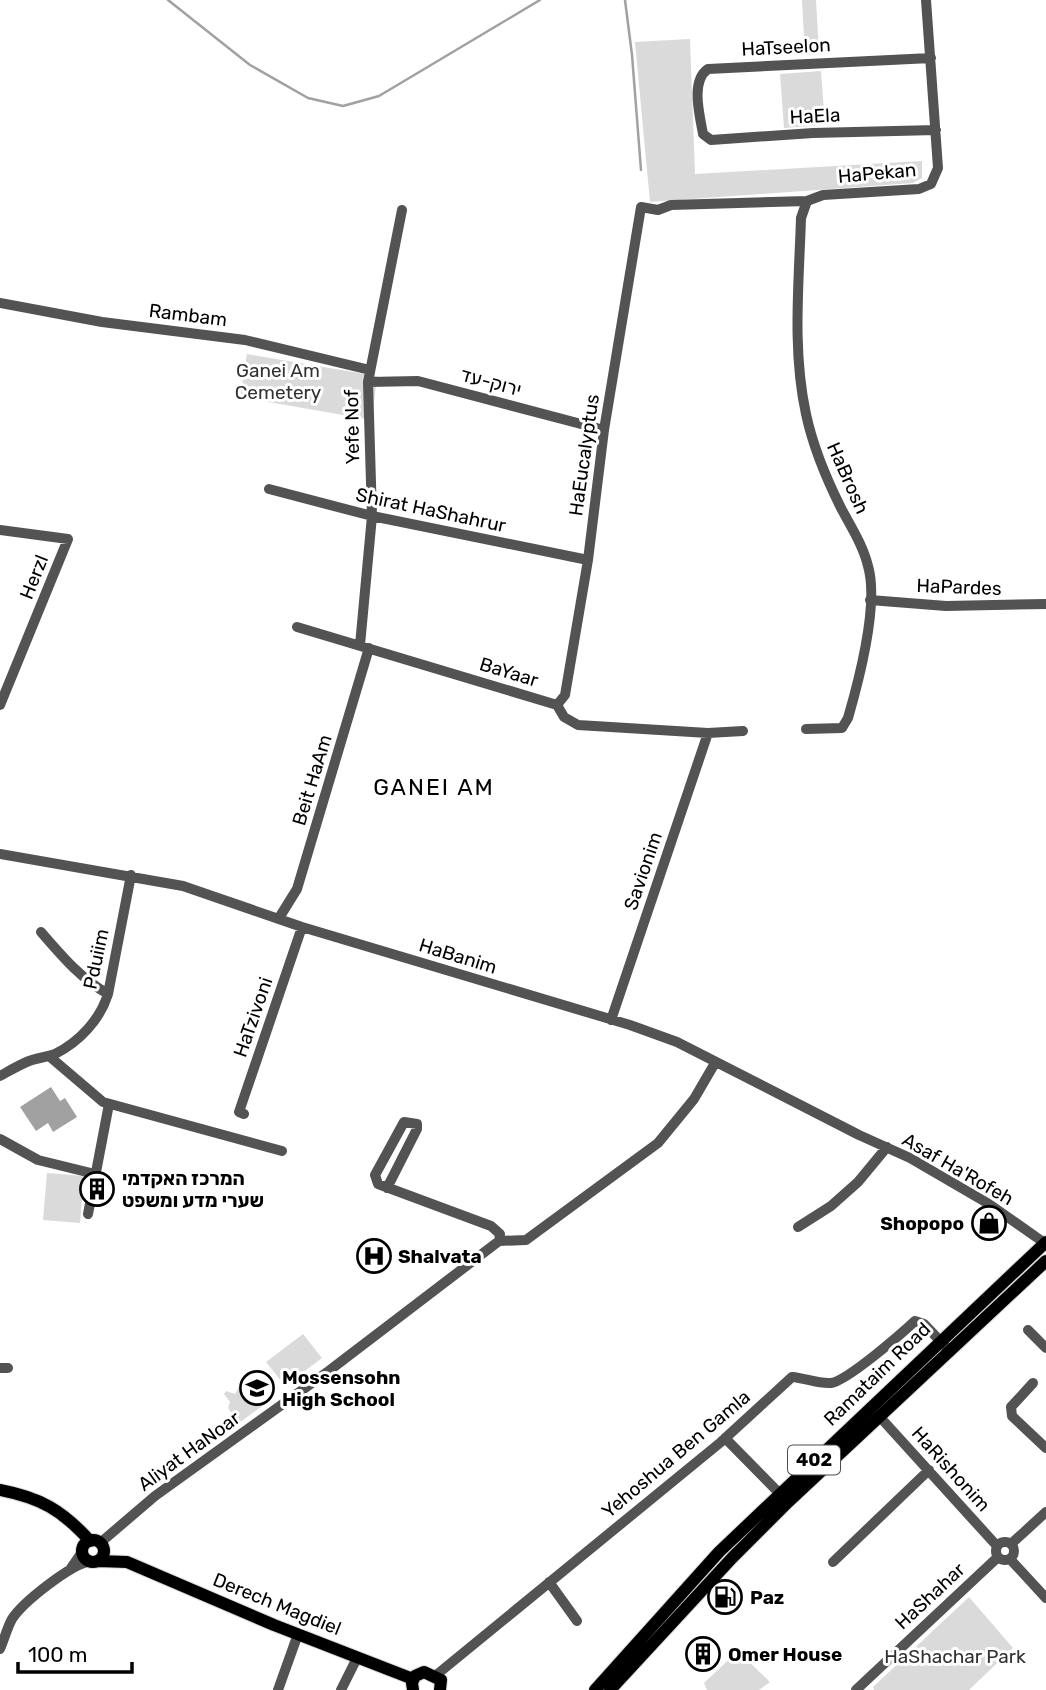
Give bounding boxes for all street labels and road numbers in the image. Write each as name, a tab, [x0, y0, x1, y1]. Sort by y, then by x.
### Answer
street label: HaTseelon	[741, 33, 831, 61]
street label: HaEla	[789, 103, 841, 129]
street label: HaPekan	[837, 158, 917, 188]
street label: Rambam	[148, 299, 228, 331]
street label: ירוק-עד	[458, 363, 524, 401]
street label: Yefe Nof	[340, 389, 364, 465]
street label: HaEucalyptus	[564, 393, 604, 517]
street label: HaBrosh	[822, 439, 874, 517]
street label: Shirat HaShahrur	[354, 483, 509, 537]
street label: Herzl	[15, 551, 53, 603]
street label: HaPardes	[916, 574, 1002, 600]
street label: BaYaar	[477, 652, 542, 692]
street label: Beit HaAm	[287, 732, 337, 828]
street label: Savionim	[619, 829, 667, 913]
street label: Pduiim	[78, 927, 114, 991]
street label: HaBanim	[416, 933, 500, 979]
street label: HaTzivoni	[229, 974, 277, 1060]
street label: Asaf Ha'Rofeh	[898, 1128, 1018, 1210]
street label: Ramataim Road	[819, 1317, 935, 1431]
street label: Yehoshua Ben Gamla	[597, 1385, 755, 1523]
street label: Aliyat HaNoar	[134, 1406, 245, 1496]
street label: HaRishonim	[907, 1422, 995, 1516]
road number: 402	[788, 1446, 840, 1475]
street label: HaShahar	[890, 1557, 970, 1634]
street label: Derech Magdiel	[210, 1568, 344, 1640]

